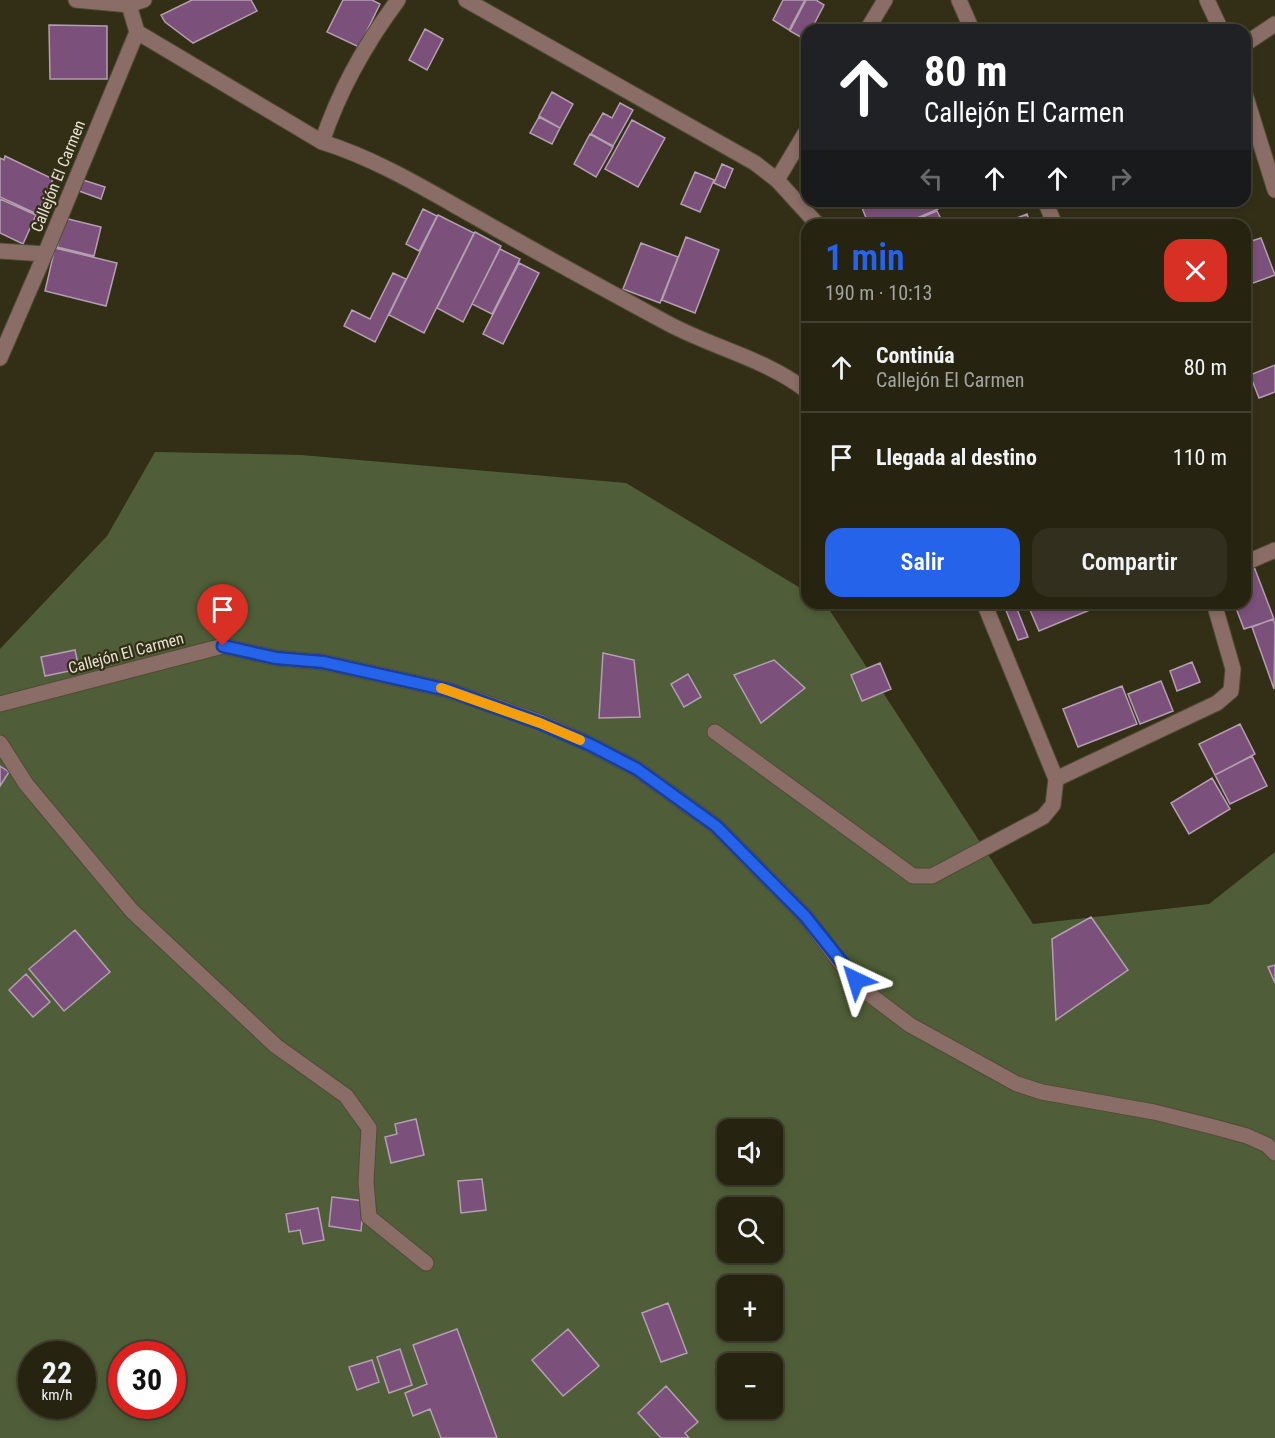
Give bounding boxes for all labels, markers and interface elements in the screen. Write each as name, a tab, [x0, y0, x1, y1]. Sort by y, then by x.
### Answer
text: 80 m	[924, 47, 1007, 96]
icon: ahead	[825, 48, 903, 126]
text: Callejón El Carmen	[924, 97, 1125, 129]
street label: Callejón El Carmen	[27, 117, 89, 235]
icon: left	[915, 162, 948, 195]
icon: ahead	[978, 162, 1011, 195]
icon: ahead	[1041, 162, 1074, 195]
icon: right	[1104, 162, 1137, 195]
text: 1 min	[825, 237, 905, 279]
button: close	[1164, 239, 1227, 302]
text: 190 m · 10:13	[825, 281, 932, 305]
text: Continúa	[876, 343, 955, 368]
icon: ahead	[825, 351, 858, 384]
text: 80 m	[1184, 355, 1227, 380]
text: Callejón El Carmen	[876, 368, 1025, 392]
icon: arrive	[825, 441, 858, 474]
text: Llegada al destino	[876, 445, 1037, 470]
text: 110 m	[1173, 445, 1227, 470]
button: Salir	[825, 528, 1020, 597]
button: Compartir	[1032, 528, 1227, 597]
pin	[197, 584, 248, 646]
icon: arrive	[206, 593, 239, 626]
street label: Callejón El Carmen	[66, 628, 186, 678]
position arrow	[824, 948, 888, 1012]
map controls	[717, 1119, 783, 1419]
button: sound	[717, 1119, 783, 1185]
button: search	[717, 1197, 783, 1263]
button: +	[717, 1275, 783, 1341]
speed limit sign: 30	[108, 1341, 186, 1419]
button: −	[717, 1353, 783, 1419]
text: 22	[42, 1355, 72, 1390]
text: km/h	[42, 1386, 72, 1404]

